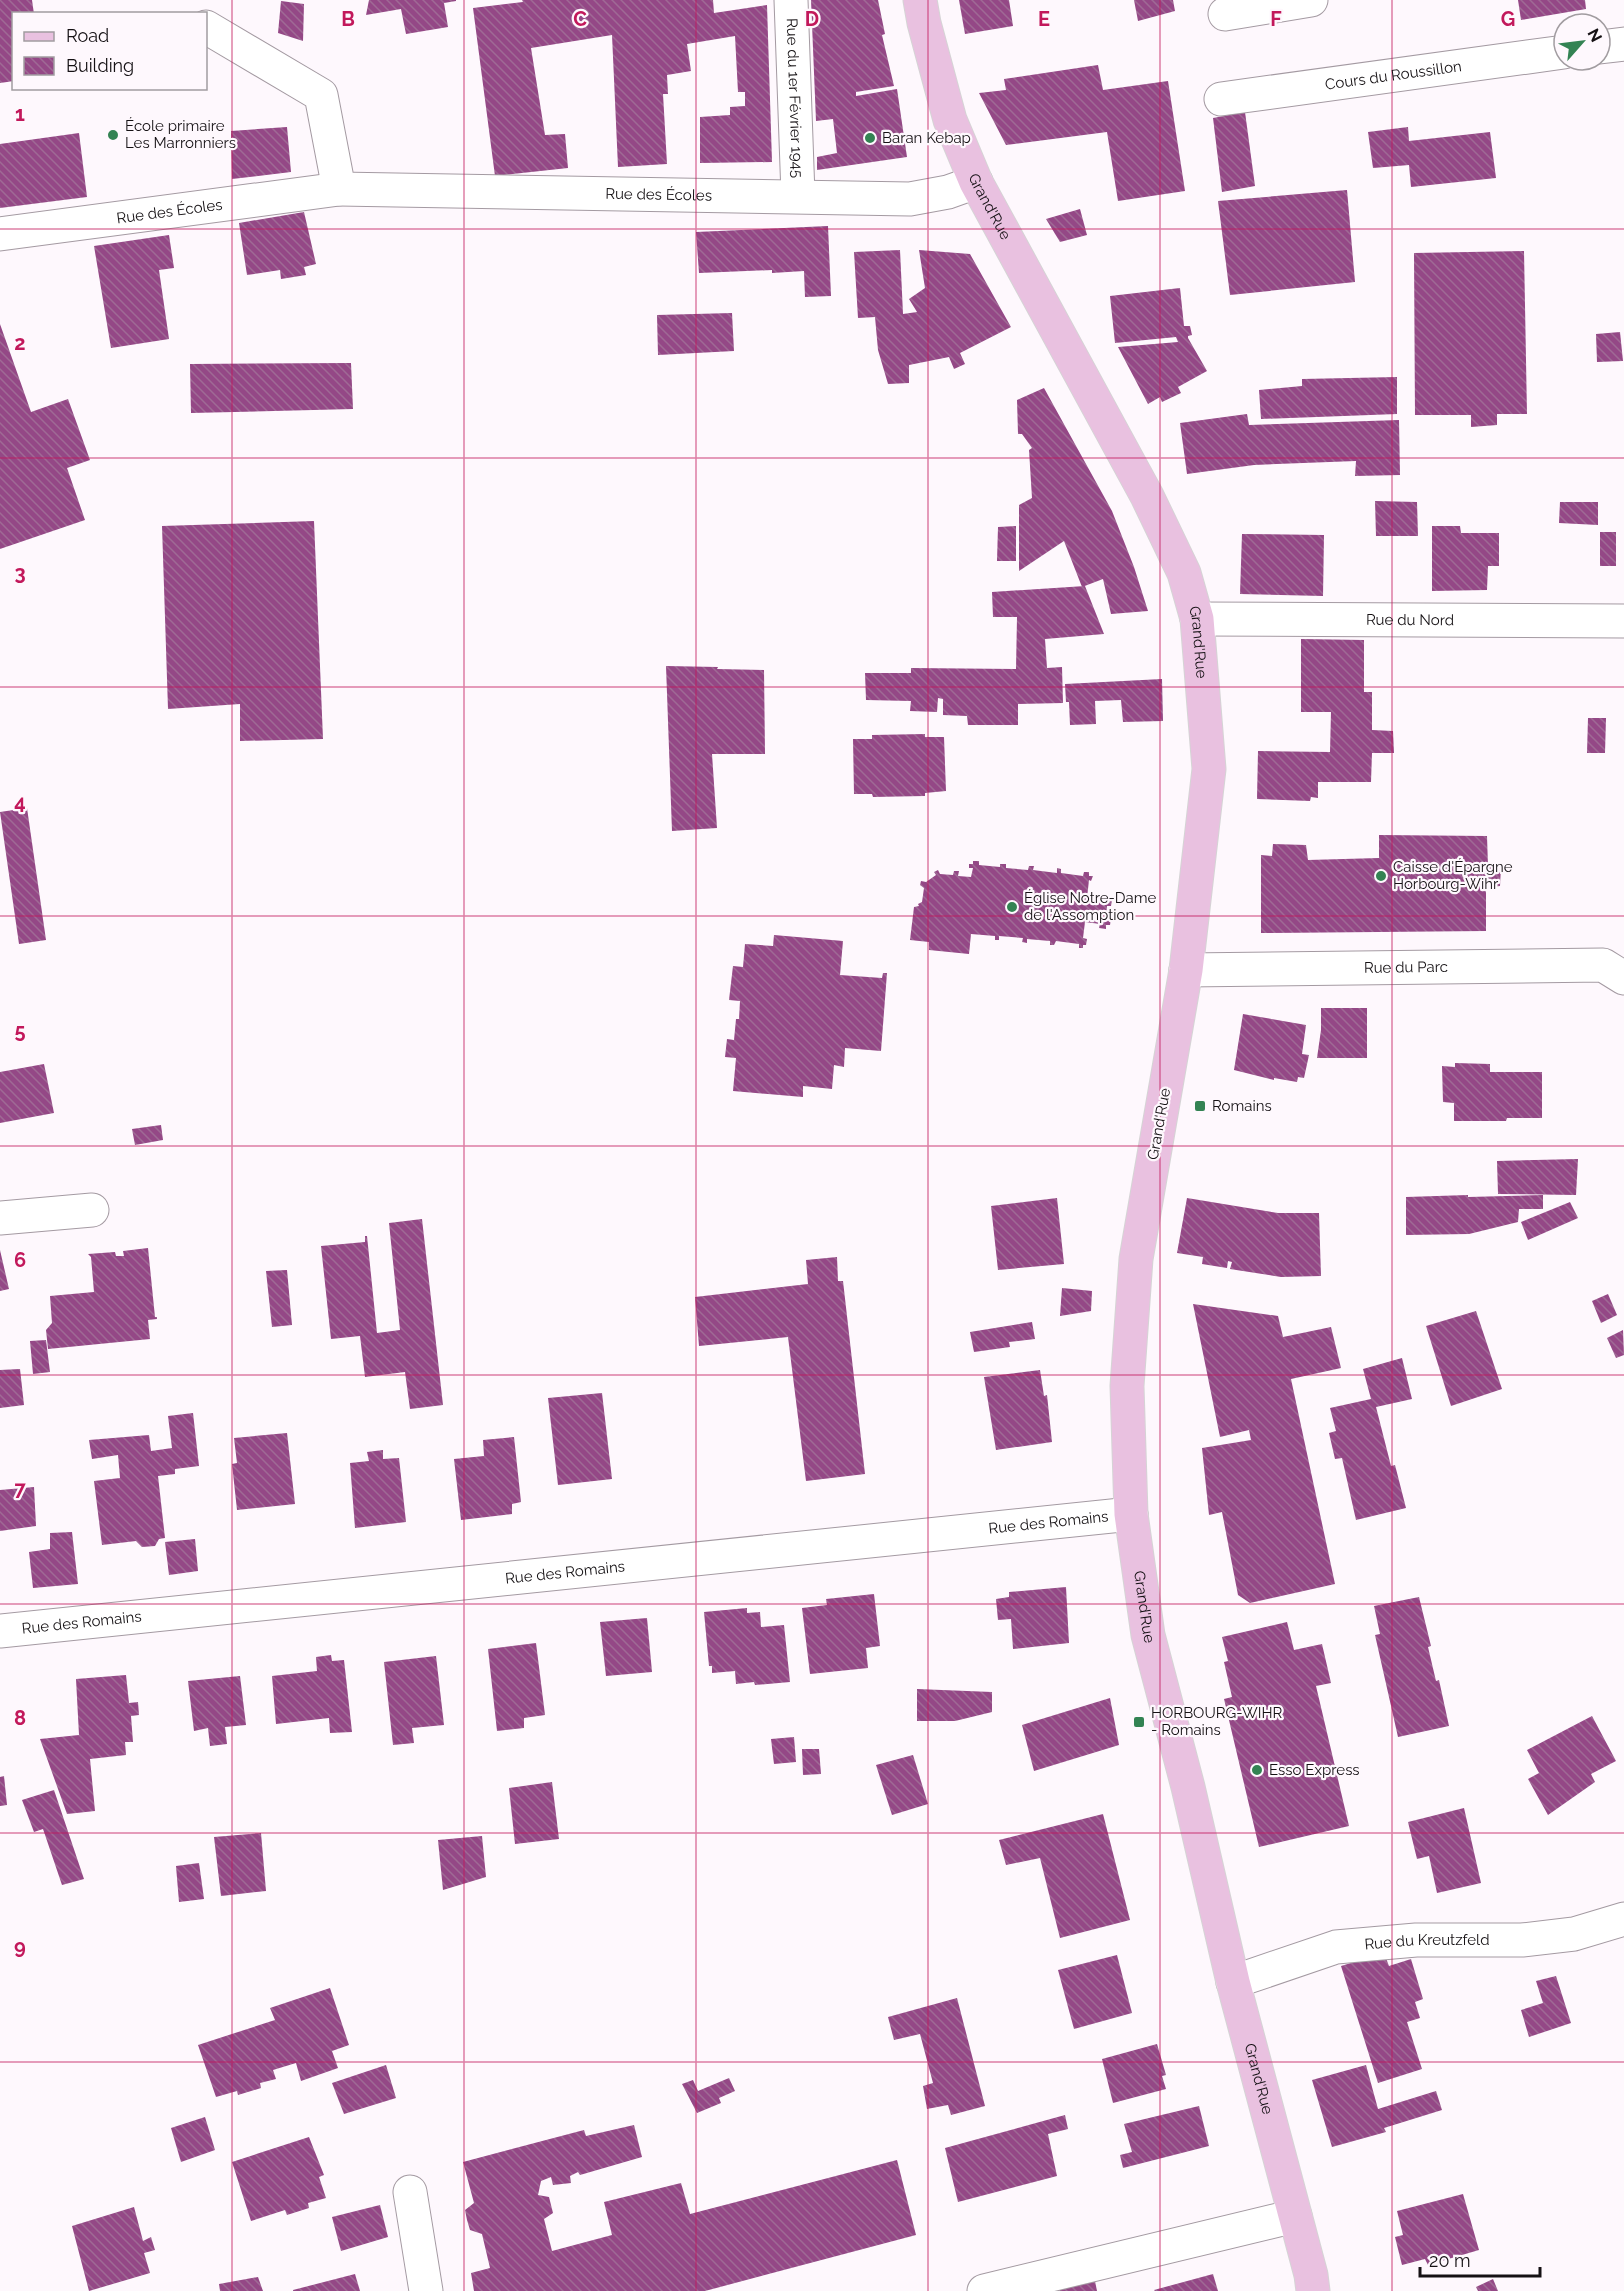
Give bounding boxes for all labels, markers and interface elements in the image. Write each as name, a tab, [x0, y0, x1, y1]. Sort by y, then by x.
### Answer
text: B	[341, 7, 355, 31]
text: C	[573, 7, 587, 31]
text: D	[805, 7, 819, 31]
text: E	[1038, 7, 1050, 31]
text: F	[1270, 7, 1282, 31]
text: G	[1501, 7, 1515, 31]
legend	[12, 12, 207, 90]
north arrow	[1552, 12, 1612, 72]
street label: Rue du 1er Février 1945	[783, 18, 806, 178]
text: Road	[66, 25, 109, 46]
text: N	[1584, 25, 1606, 45]
text: Building	[66, 55, 134, 76]
street label: Cours du Roussillon	[1324, 57, 1463, 94]
text: 1	[15, 102, 25, 126]
place label: École primaire Les Marronniers	[125, 117, 236, 152]
marker: École primaire Les Marronniers	[106, 128, 120, 142]
place label: Baran Kebap	[882, 129, 971, 147]
marker: Baran Kebap	[863, 131, 877, 145]
street label: Grand'Rue	[964, 171, 1015, 243]
street label: Rue des Écoles	[605, 185, 712, 205]
street label: Rue des Écoles	[115, 196, 224, 227]
text: 2	[14, 331, 26, 355]
text: 3	[14, 561, 26, 585]
street label: Grand'Rue	[1185, 604, 1211, 679]
street label: Rue du Nord	[1366, 611, 1454, 629]
text: 4	[14, 790, 26, 814]
place label: Caisse d'Épargne Horbourg-Wihr	[1393, 858, 1513, 893]
marker: Caisse d'Épargne Horbourg-Wihr	[1374, 869, 1388, 883]
place label: Église Notre-Dame de l'Assomption	[1024, 889, 1156, 924]
marker: Église Notre-Dame de l'Assomption	[1005, 900, 1019, 914]
street label: Rue du Parc	[1364, 958, 1448, 977]
text: 5	[14, 1019, 26, 1043]
street label: Grand'Rue	[1144, 1087, 1174, 1161]
place label: Romains	[1212, 1097, 1272, 1115]
marker: Romains	[1193, 1099, 1207, 1113]
text: 6	[14, 1248, 26, 1272]
text: 7	[14, 1477, 26, 1501]
street label: Rue des Romains	[988, 1507, 1109, 1538]
street label: Rue des Romains	[504, 1557, 626, 1588]
street label: Grand'Rue	[1130, 1570, 1159, 1645]
street label: Rue des Romains	[21, 1607, 142, 1638]
place label: HORBOURG-WIHR - Romains	[1151, 1704, 1283, 1739]
text: 8	[14, 1706, 26, 1730]
marker: HORBOURG-WIHR - Romains	[1132, 1715, 1146, 1729]
place label: Esso Express	[1269, 1761, 1360, 1779]
marker: Esso Express	[1250, 1763, 1264, 1777]
street label: Rue du Kreutzfeld	[1364, 1931, 1489, 1953]
text: 9	[14, 1935, 26, 1959]
street label: Grand'Rue	[1241, 2041, 1277, 2117]
scale bar	[1420, 2240, 1540, 2278]
text: 20 m	[1429, 2250, 1471, 2271]

